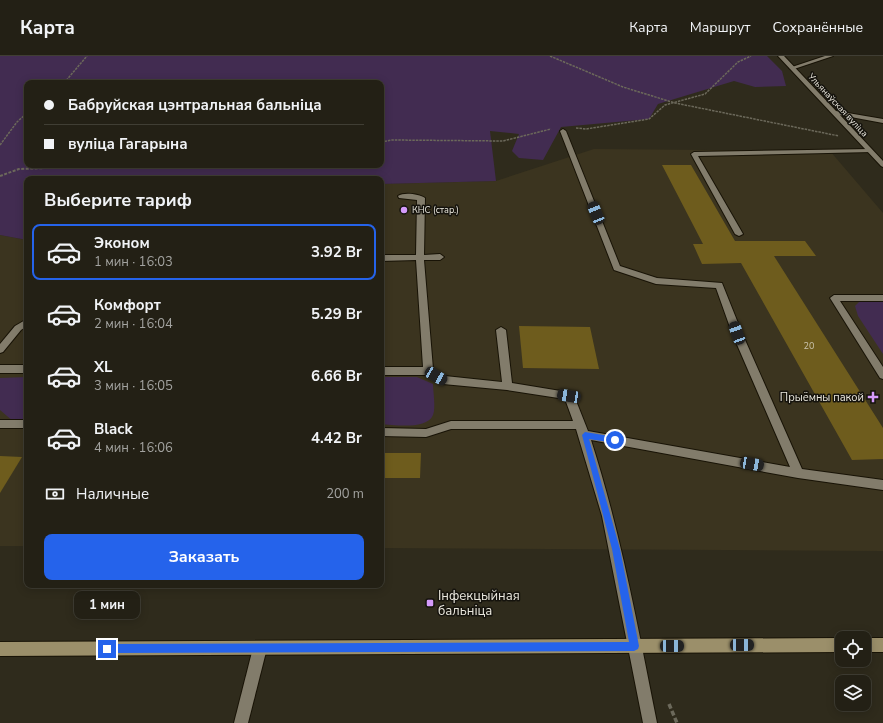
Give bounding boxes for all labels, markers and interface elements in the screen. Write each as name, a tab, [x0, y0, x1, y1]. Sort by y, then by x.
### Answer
text: Карта	[20, 15, 75, 41]
text: Карта	[629, 18, 668, 37]
text: Маршрут	[690, 18, 751, 37]
text: Сохранённые	[773, 18, 863, 37]
street label: Ульянаўская вуліца	[805, 70, 871, 139]
text: Бабруйская цэнтральная бальніца	[68, 95, 322, 115]
text: вуліца Гагарына	[68, 134, 188, 154]
text: Выберите тариф	[44, 188, 192, 212]
car	[586, 200, 606, 226]
place label: КНС (стар.)	[412, 204, 459, 216]
marker: КНС (стар.)	[399, 205, 409, 215]
text: Эконом	[94, 233, 150, 253]
icon: car	[46, 234, 82, 270]
text: 3.92 Br	[311, 242, 362, 262]
text: 1 мин · 16:03	[94, 253, 173, 271]
text: Комфорт	[94, 295, 161, 315]
icon: car	[46, 296, 82, 332]
text: 5.29 Br	[311, 304, 362, 324]
text: 2 мин · 16:04	[94, 315, 173, 333]
car	[727, 320, 747, 346]
house number: 20	[804, 340, 814, 352]
text: XL	[94, 357, 113, 377]
icon: car	[46, 358, 82, 394]
car	[423, 365, 449, 387]
text: 6.66 Br	[311, 366, 362, 386]
text: 3 мин · 16:05	[94, 377, 173, 395]
car	[556, 388, 582, 404]
place label: Прыёмны пакой	[780, 390, 864, 405]
marker: Прыёмны пакой	[867, 391, 879, 403]
text: Black	[94, 419, 132, 439]
icon: car	[46, 420, 82, 456]
text: 4.42 Br	[311, 428, 362, 448]
route start	[606, 431, 624, 449]
text: 4 мин · 16:06	[94, 439, 173, 457]
car	[739, 456, 765, 472]
icon: cash	[44, 483, 66, 505]
text: Наличные	[76, 484, 149, 504]
text: 200 m	[326, 485, 364, 503]
button: Заказать	[44, 534, 364, 580]
place label: Інфекцыйная бальніца	[438, 587, 520, 620]
callout: 1 мин	[74, 591, 140, 619]
text: 1 мин	[89, 596, 125, 614]
marker: Інфекцыйная бальніца	[425, 598, 435, 608]
map controls	[835, 631, 871, 711]
button: locate	[835, 631, 871, 667]
car	[730, 639, 754, 651]
route end	[98, 640, 116, 658]
car	[660, 640, 684, 652]
button: layers	[835, 675, 871, 711]

